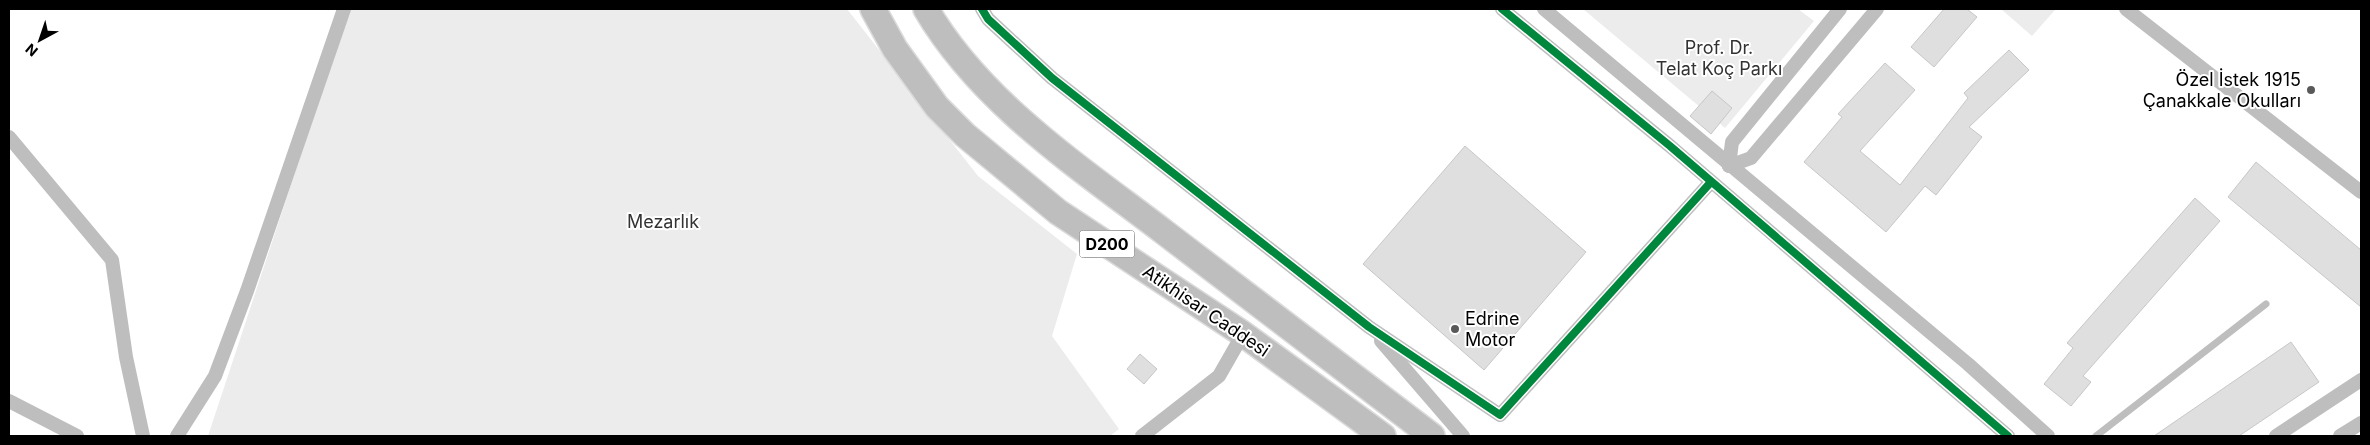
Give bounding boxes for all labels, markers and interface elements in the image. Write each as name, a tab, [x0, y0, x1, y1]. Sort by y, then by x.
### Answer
north arrow	[15, 15, 65, 65]
park label: Prof. Dr. Telat Koç Parkı	[1656, 37, 1782, 79]
text: N	[22, 40, 41, 60]
place label: Özel İstek 1915 Çanakkale Okulları	[2143, 68, 2301, 111]
marker: Özel İstek 1915 Çanakkale Okulları	[2305, 84, 2317, 96]
park label: Mezarlık	[627, 211, 699, 232]
road number: D200	[1080, 230, 1134, 258]
street label: Atikhisar Caddesi	[1139, 260, 1274, 361]
place label: Edrine Motor	[1465, 308, 1519, 350]
marker: Edrine Motor	[1449, 323, 1461, 335]

